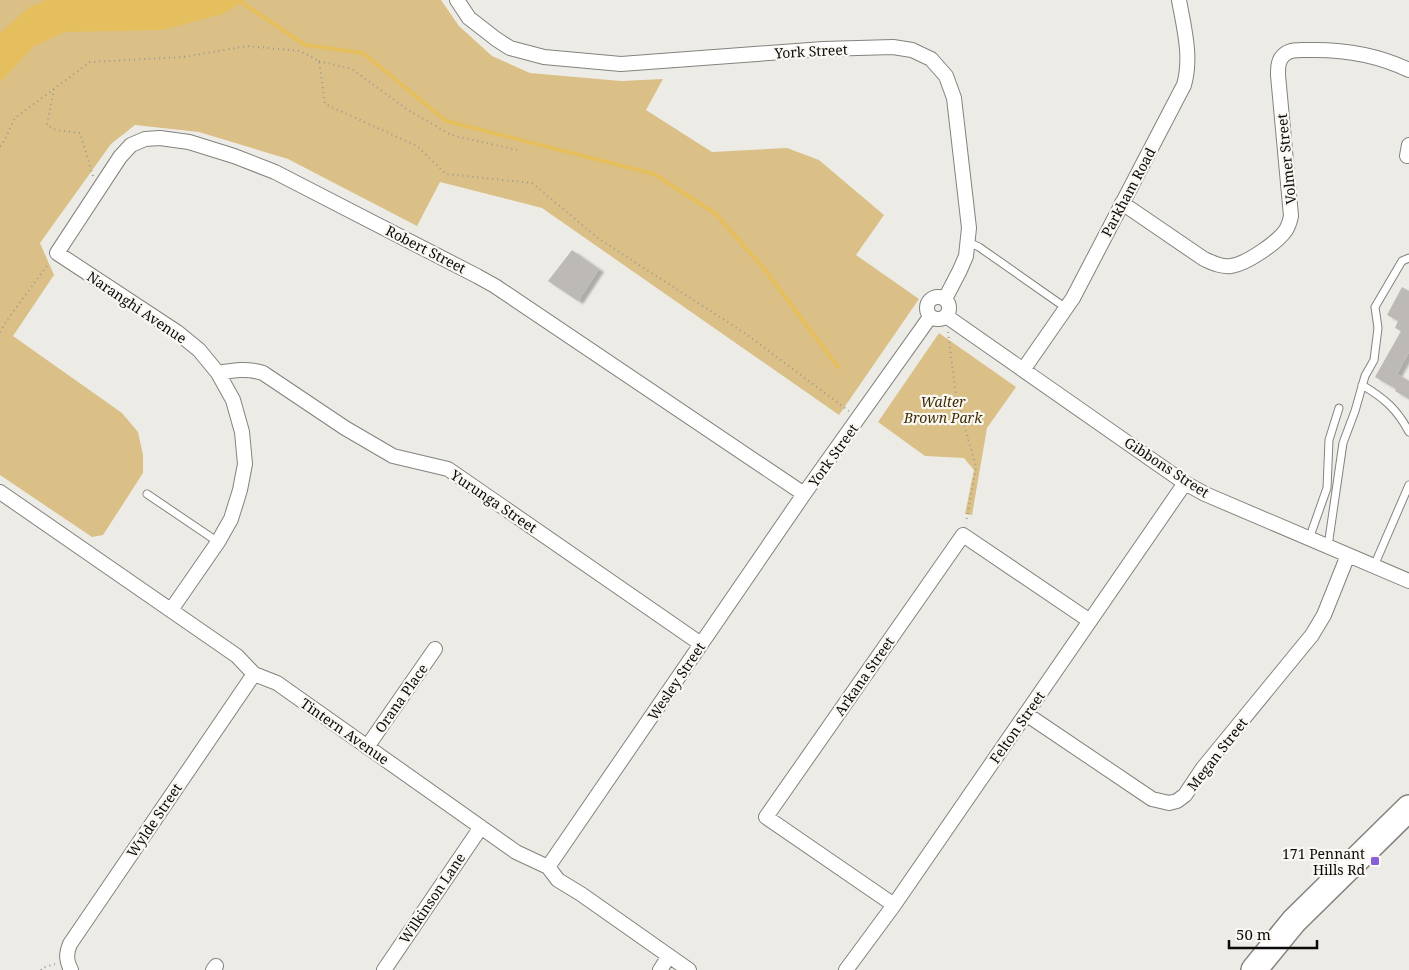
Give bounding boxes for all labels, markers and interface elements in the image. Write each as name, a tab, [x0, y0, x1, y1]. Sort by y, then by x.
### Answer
street label: York Street	[773, 40, 848, 62]
street label: Volmer Street	[1272, 113, 1300, 205]
street label: Parkham Road	[1096, 144, 1160, 240]
street label: Robert Street	[383, 221, 469, 277]
street label: Naranghi Avenue	[83, 267, 191, 347]
park label: Walter Brown Park	[903, 392, 983, 427]
street label: York Street	[803, 420, 862, 491]
street label: Gibbons Street	[1121, 432, 1213, 502]
street label: Yurunga Street	[446, 465, 541, 537]
street label: Arkana Street	[830, 633, 898, 719]
street label: Wesley Street	[643, 638, 709, 724]
street label: Orana Place	[370, 660, 432, 736]
street label: Felton Street	[985, 687, 1049, 767]
street label: Tintern Avenue	[297, 693, 393, 769]
street label: Megan Street	[1182, 714, 1252, 794]
street label: Wylde Street	[122, 779, 186, 861]
place label: 171 Pennant Hills Rd	[1282, 844, 1365, 879]
street label: Wilkinson Lane	[395, 849, 469, 947]
marker: 171 Pennant Hills Rd	[1369, 855, 1381, 867]
scale bar	[1229, 918, 1316, 950]
text: 50 m	[1236, 924, 1271, 944]

